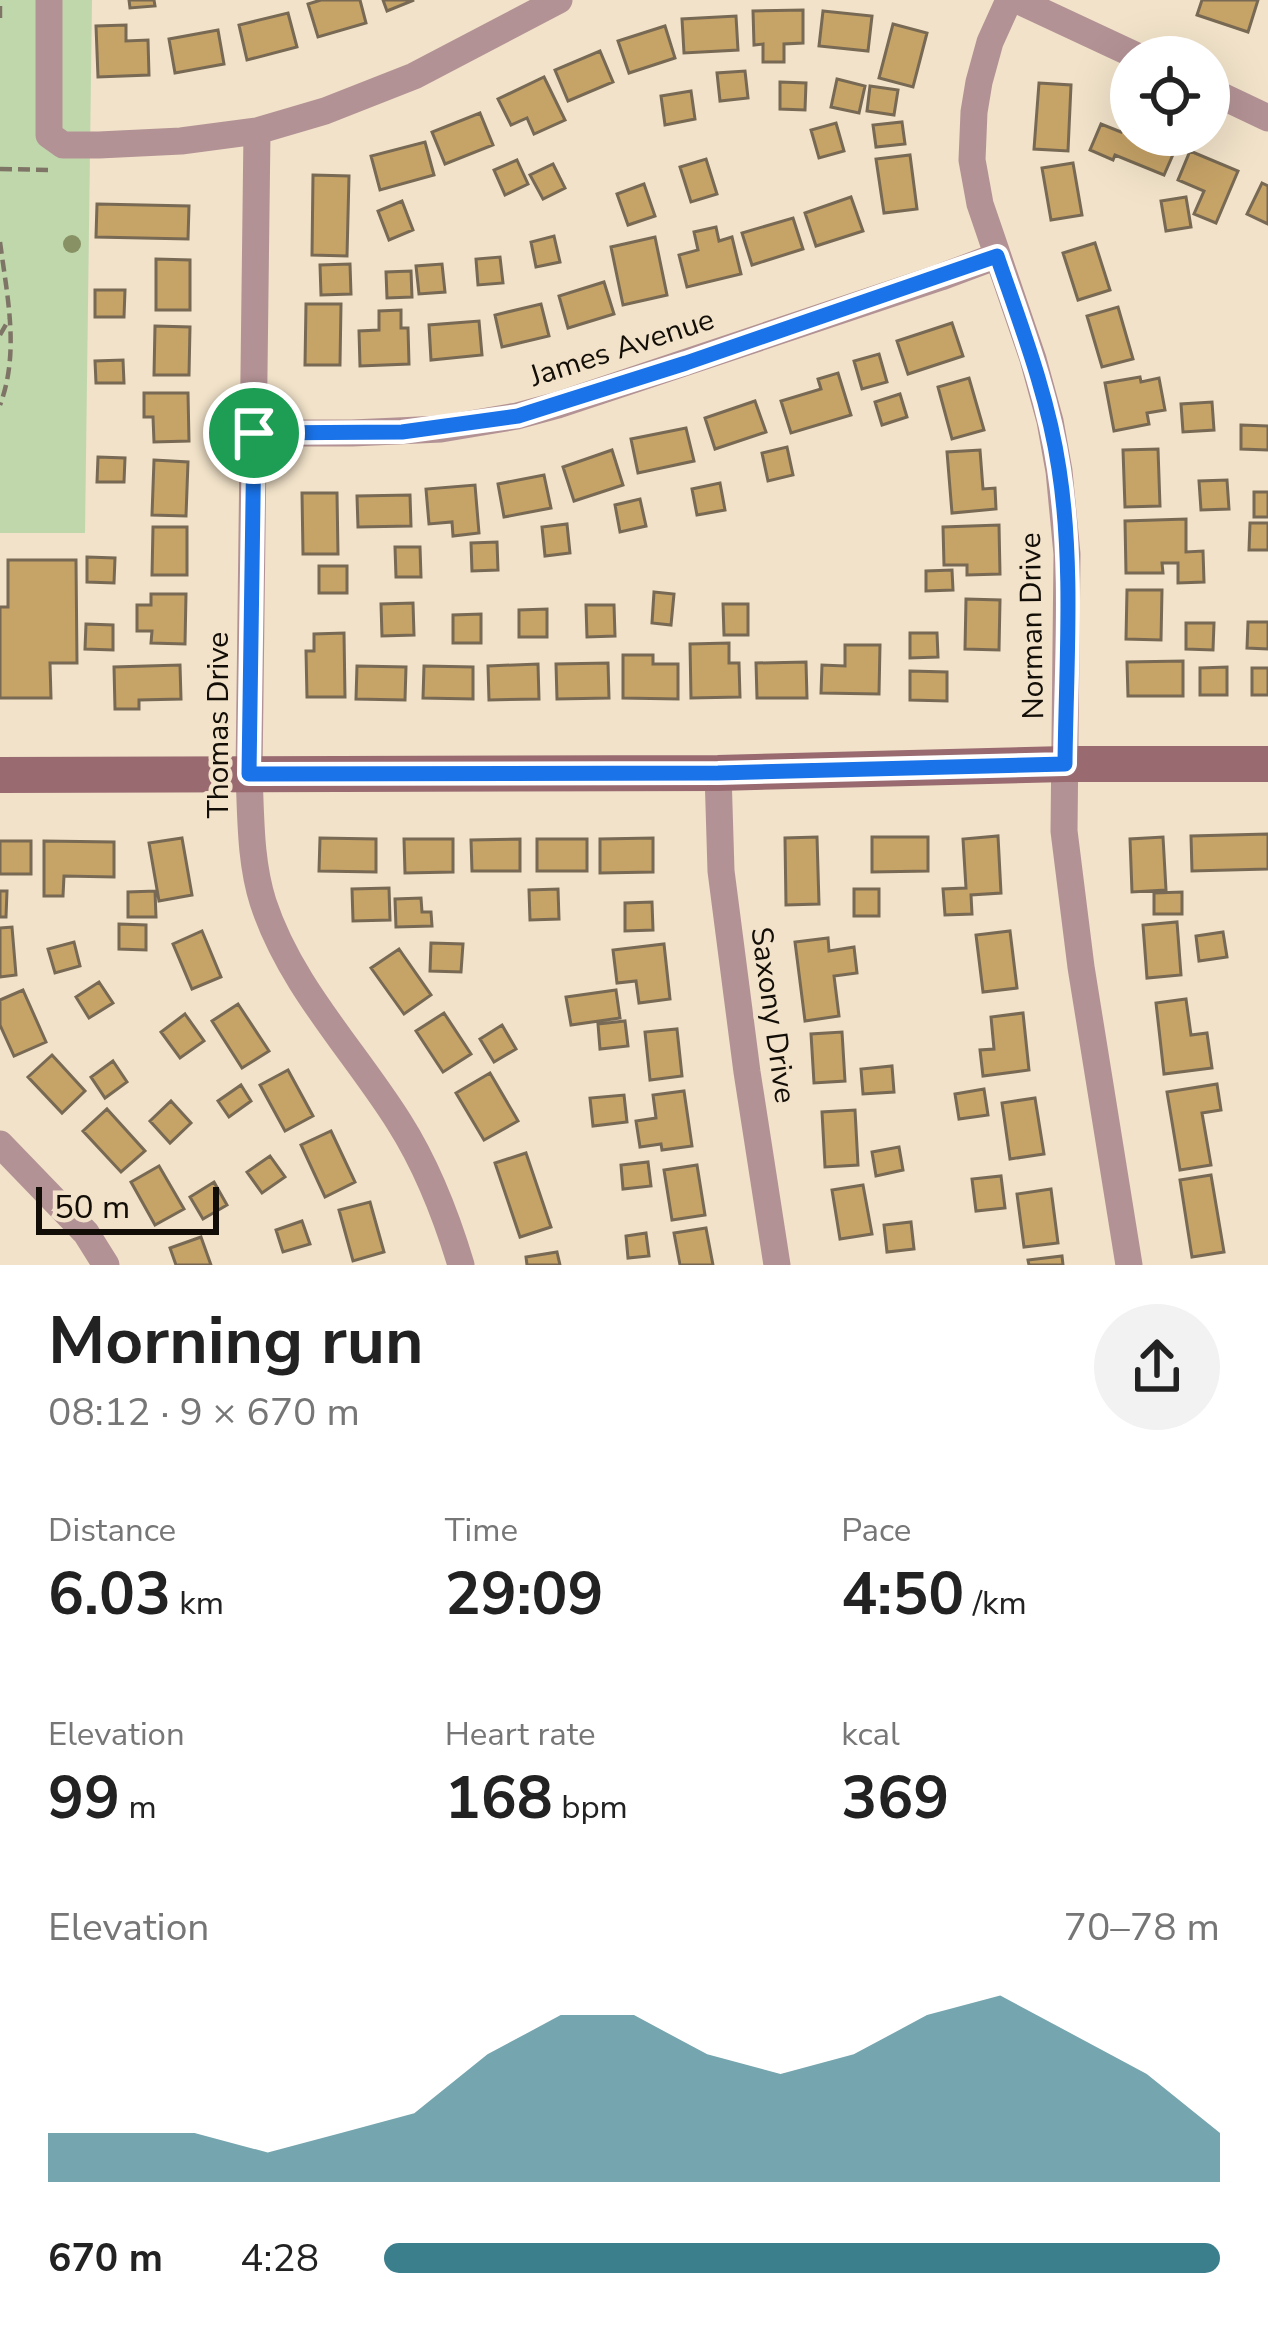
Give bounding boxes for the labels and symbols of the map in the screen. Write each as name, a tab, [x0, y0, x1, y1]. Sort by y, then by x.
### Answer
street label: James Avenue	[524, 299, 719, 397]
pin	[203, 382, 305, 484]
street label: Norman Drive	[1010, 532, 1054, 720]
street label: Thomas Drive	[198, 632, 239, 818]
street label: Saxony Drive	[740, 924, 806, 1106]
scale bar	[36, 1181, 219, 1234]

